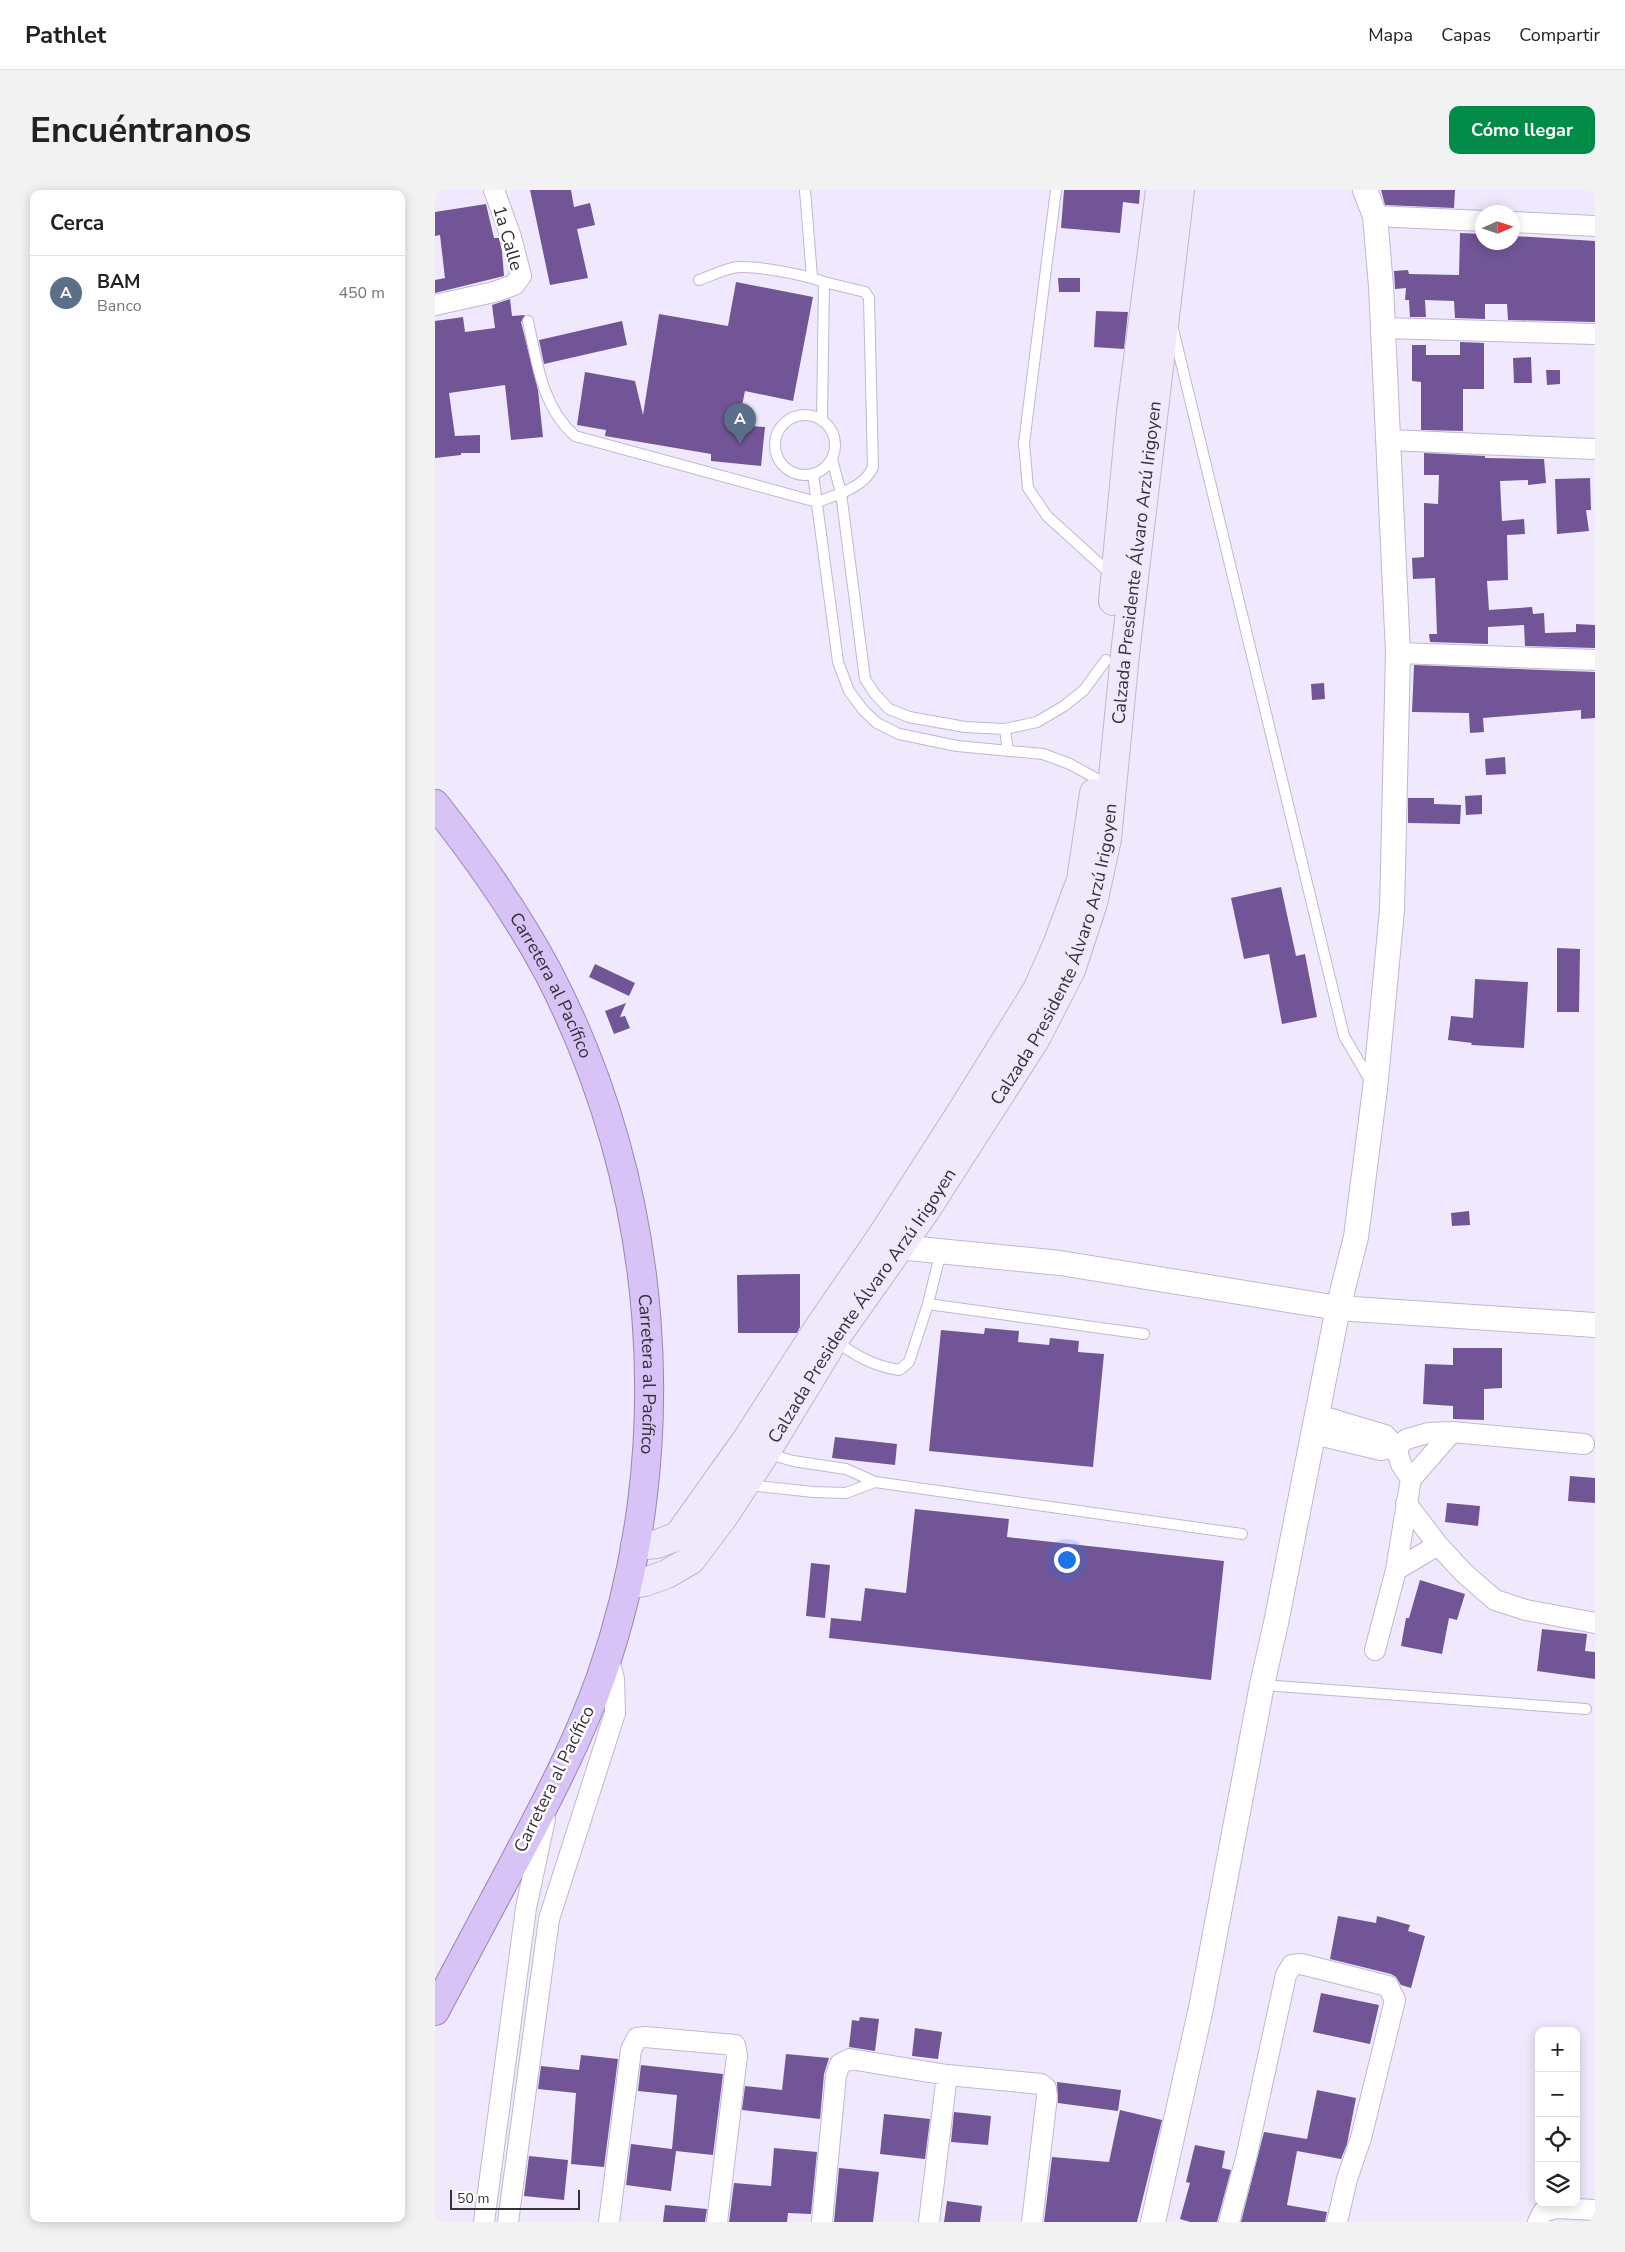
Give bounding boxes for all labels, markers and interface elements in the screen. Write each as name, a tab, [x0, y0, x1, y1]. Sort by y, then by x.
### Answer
text: Pathlet	[25, 19, 106, 51]
text: Mapa	[1368, 23, 1413, 47]
text: Capas	[1441, 23, 1491, 47]
text: Compartir	[1519, 23, 1600, 47]
button: Cómo llegar	[1449, 106, 1595, 154]
text: Encuéntranos	[30, 107, 251, 154]
street label: 1a Calle	[487, 203, 529, 273]
north arrow	[1475, 205, 1520, 250]
text: Cerca	[50, 209, 104, 237]
text: BAM	[97, 269, 141, 295]
text: A	[60, 282, 72, 304]
text: 450 m	[338, 282, 385, 304]
text: Banco	[97, 295, 142, 317]
street label: Calzada Presidente Álvaro Arzú Irigoyen	[1106, 400, 1167, 725]
pin: A	[724, 403, 756, 444]
street label: Calzada Presidente Álvaro Arzú Irigoyen	[985, 802, 1122, 1109]
street label: Carretera al Pacífico	[504, 908, 598, 1062]
street label: Calzada Presidente Álvaro Arzú Irigoyen	[762, 1164, 962, 1448]
street label: Carretera al Pacífico	[632, 1293, 661, 1455]
your location	[1054, 1547, 1080, 1573]
street label: Carretera al Pacífico	[508, 1702, 600, 1856]
map controls	[1535, 2027, 1580, 2207]
button: +	[1535, 2027, 1580, 2072]
button: −	[1535, 2072, 1580, 2117]
button: locate	[1535, 2117, 1580, 2162]
button: layers	[1535, 2162, 1580, 2207]
scale bar	[450, 2187, 580, 2210]
text: 50 m	[457, 2189, 489, 2208]

